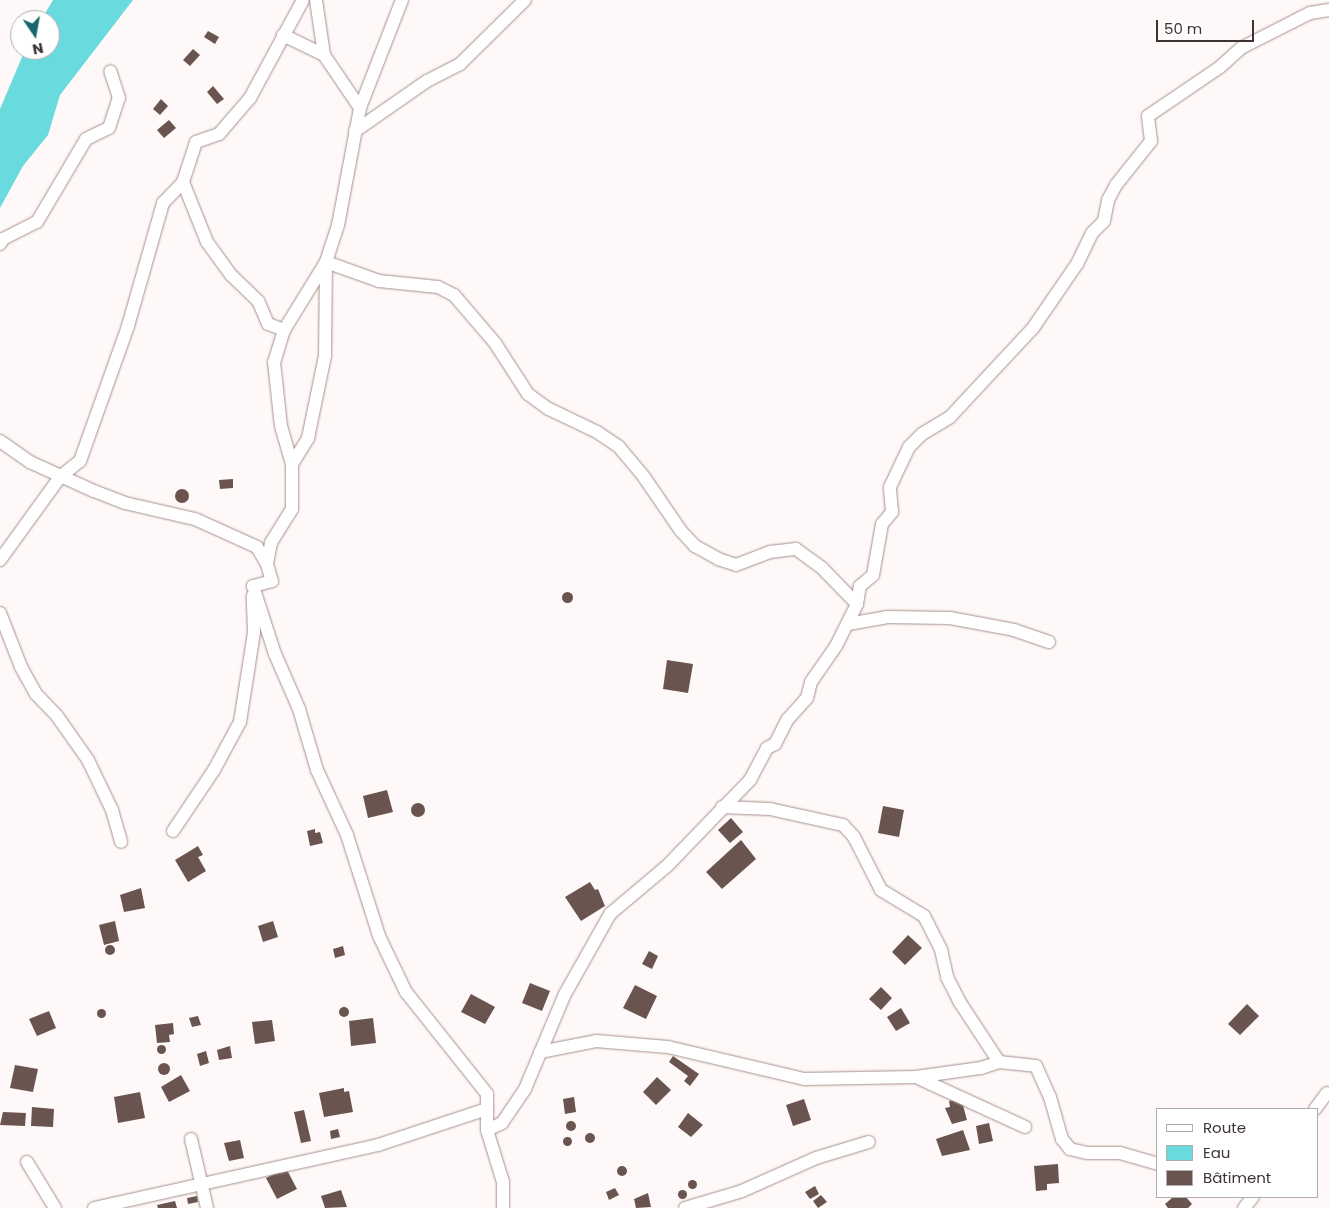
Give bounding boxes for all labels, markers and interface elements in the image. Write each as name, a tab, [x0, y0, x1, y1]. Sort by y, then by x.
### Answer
north arrow	[10, 10, 60, 60]
scale bar	[1159, 10, 1256, 42]
text: 50 m	[1164, 18, 1202, 39]
text: N	[31, 38, 45, 60]
legend	[1156, 1108, 1319, 1198]
text: Route	[1203, 1117, 1246, 1138]
text: Eau	[1203, 1142, 1230, 1163]
text: Bâtiment	[1203, 1167, 1271, 1188]

